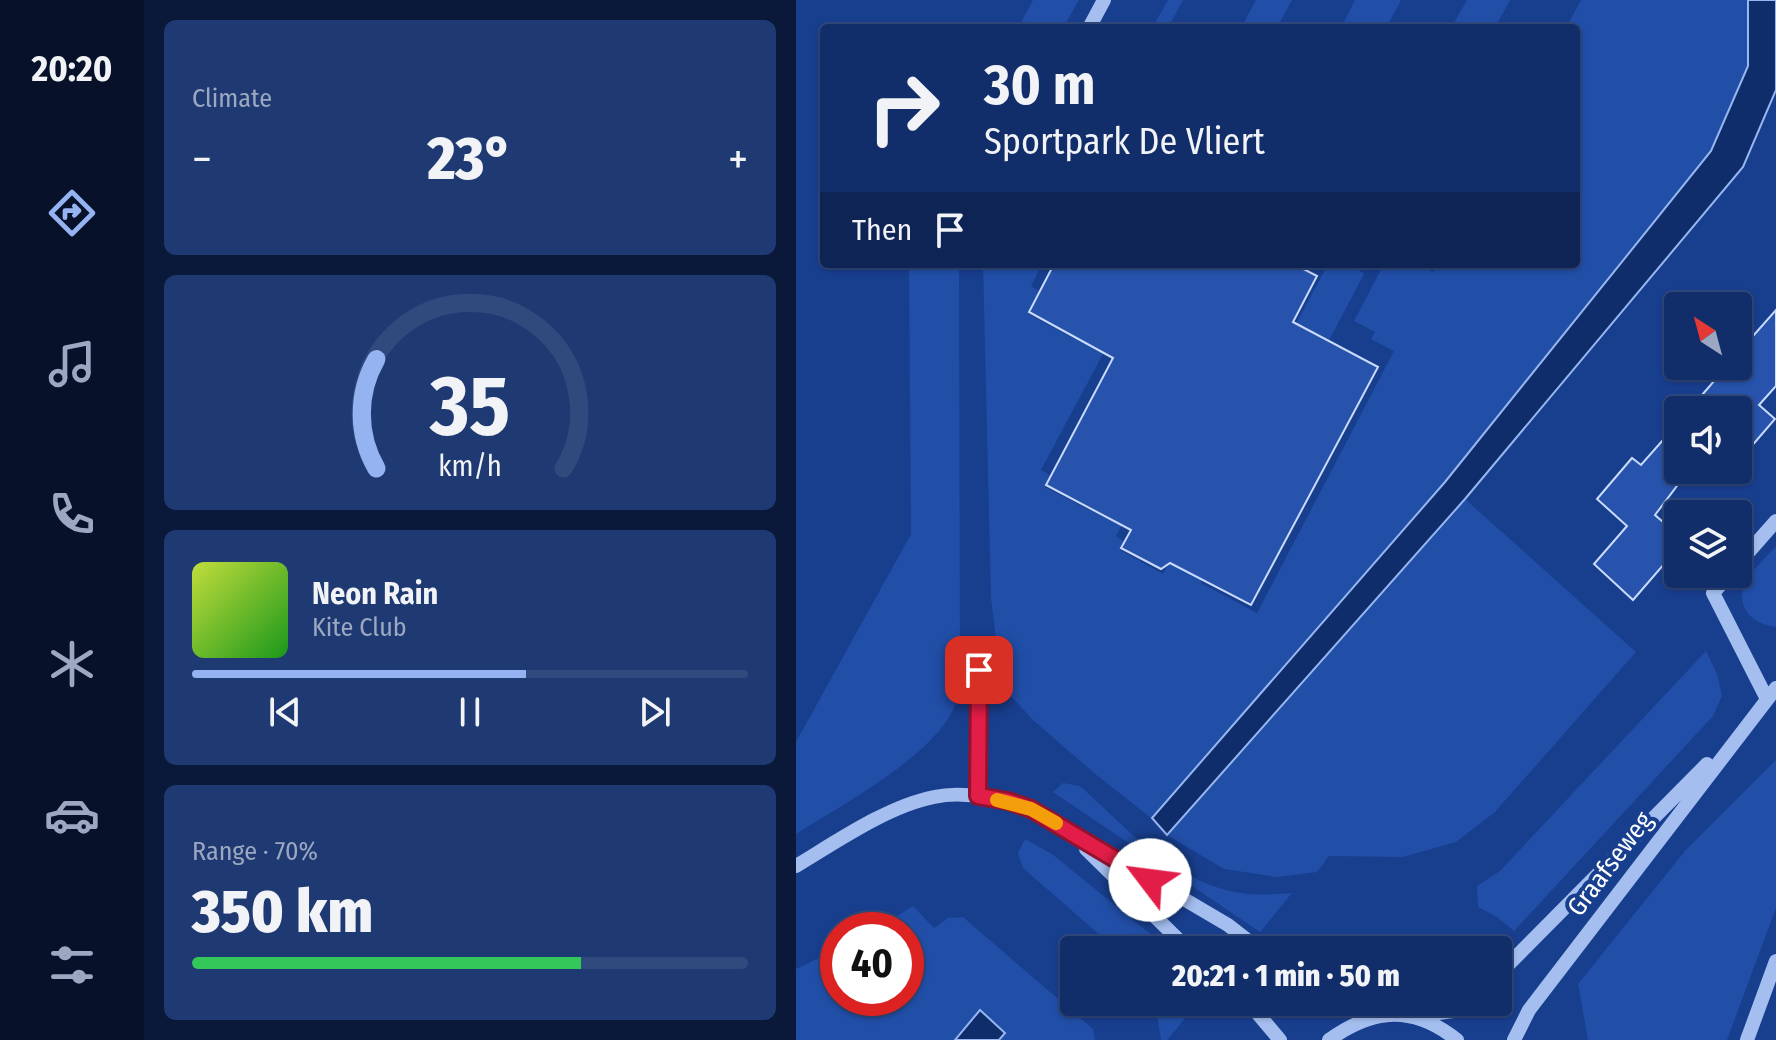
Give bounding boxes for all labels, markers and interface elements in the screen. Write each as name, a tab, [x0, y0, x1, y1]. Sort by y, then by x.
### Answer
text: 20:20	[32, 47, 112, 91]
text: 30 m	[984, 52, 1095, 119]
icon: right	[852, 56, 956, 160]
text: Climate	[192, 83, 272, 114]
text: Sportpark De Vliert	[984, 120, 1265, 164]
text: 23°	[427, 123, 512, 195]
text: −	[192, 133, 212, 186]
text: +	[728, 133, 748, 186]
icon: directions	[44, 185, 100, 241]
icon: arrive	[928, 208, 972, 252]
text: Then	[852, 212, 912, 248]
north arrow	[1664, 292, 1752, 380]
map controls	[1664, 292, 1752, 588]
icon: music	[44, 336, 100, 392]
text: 35	[429, 356, 510, 456]
button: sound	[1664, 396, 1752, 484]
text: km/h	[438, 449, 502, 484]
icon: phone	[44, 486, 100, 542]
button: layers	[1664, 500, 1752, 588]
text: Neon Rain	[312, 576, 438, 612]
text: Kite Club	[312, 612, 407, 643]
icon: climate	[44, 636, 100, 692]
pin	[945, 636, 1013, 704]
icon: arrive	[957, 648, 1001, 692]
icon: previous	[263, 690, 307, 734]
icon: pause	[448, 690, 492, 734]
icon: next	[633, 690, 677, 734]
icon: car	[44, 787, 100, 843]
street label: Graafseweg	[1561, 805, 1660, 922]
text: Range · 70%	[192, 836, 318, 867]
position arrow	[1108, 838, 1192, 922]
text: 350 km	[192, 876, 373, 948]
speed limit sign: 40	[820, 912, 924, 1016]
icon: filters	[44, 937, 100, 993]
text: 20:21 · 1 min · 50 m	[1172, 958, 1400, 994]

